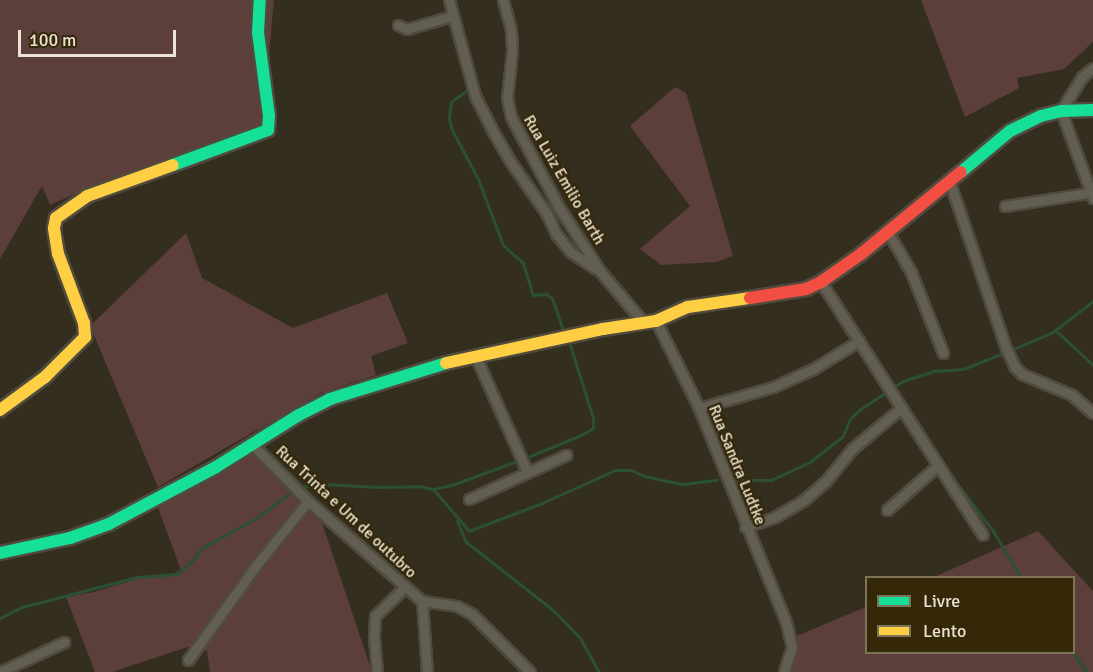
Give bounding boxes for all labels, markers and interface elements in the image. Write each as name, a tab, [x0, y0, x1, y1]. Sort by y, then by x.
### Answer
scale bar	[21, 18, 178, 56]
text: 100 m	[29, 29, 76, 51]
street label: Rua Luiz Emilio Barth	[519, 112, 609, 248]
street label: Rua Sandra Ludtke	[704, 402, 770, 528]
street label: Rua Trinta e Um de outubro	[272, 442, 420, 582]
legend	[865, 576, 1075, 654]
text: Livre	[923, 590, 960, 612]
text: Lento	[923, 620, 966, 642]

